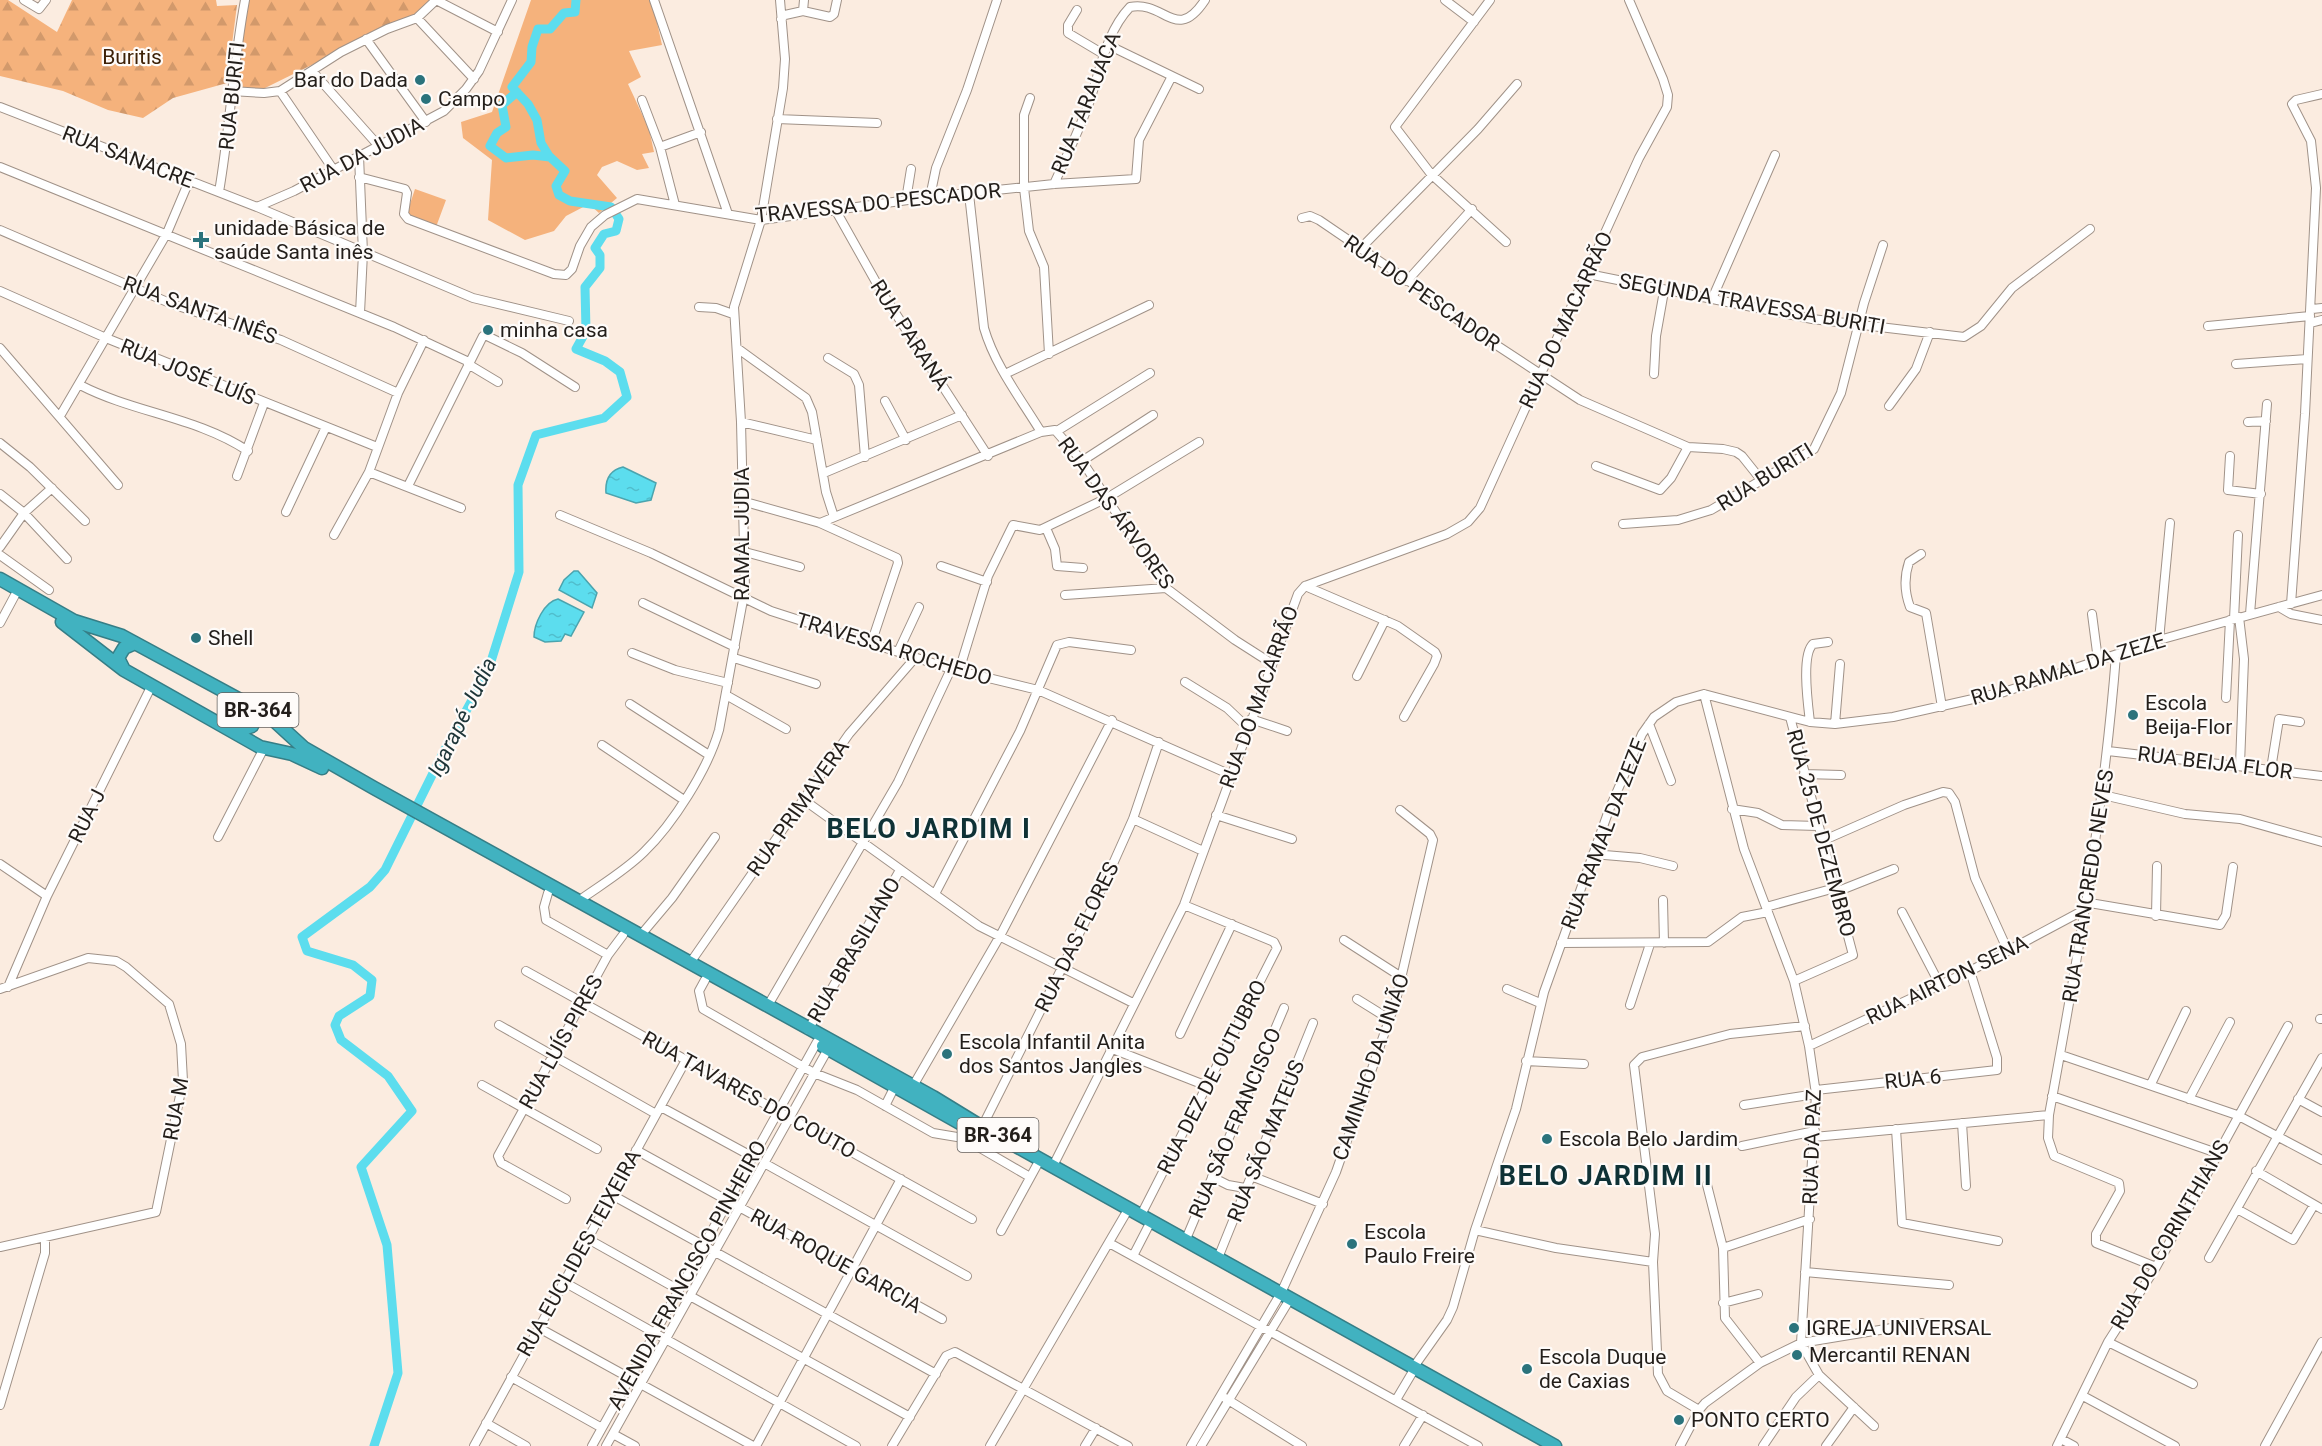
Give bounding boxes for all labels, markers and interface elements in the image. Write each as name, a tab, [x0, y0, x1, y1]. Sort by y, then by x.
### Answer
street label: RUA TARAUACA	[1047, 28, 1126, 178]
street label: RUA BURITI	[214, 41, 250, 151]
park label: Buritis	[102, 45, 162, 69]
place label: Bar do Dada	[294, 68, 408, 92]
marker: Bar do Dada	[413, 73, 427, 87]
place label: Campo	[438, 87, 505, 111]
marker: Campo	[419, 92, 433, 106]
street label: RUA DA JUDIA	[296, 112, 428, 198]
street label: RUA SANACRE	[59, 121, 197, 193]
street label: TRAVESSA DO PESCADOR	[754, 178, 1002, 228]
place label: unidade Básica de saúde Santa inês	[214, 216, 385, 264]
street label: RUA DO MACARRÃO	[1515, 228, 1617, 412]
street label: RUA DO PESCADOR	[1339, 230, 1505, 356]
marker: unidade Básica de saúde Santa inês	[192, 231, 210, 249]
street label: SEGUNDA TRAVESSA BURITI	[1617, 269, 1887, 339]
street label: RUA SANTA INÊS	[120, 271, 280, 349]
street label: RUA PARANÁ	[866, 276, 955, 395]
place label: minha casa	[500, 318, 608, 342]
marker: minha casa	[481, 323, 495, 337]
street label: RUA JOSÉ LUÍS	[117, 334, 259, 410]
street label: RUA DAS ÁRVORES	[1053, 432, 1179, 594]
street label: RUA BURITI	[1713, 438, 1817, 516]
street label: RAMAL JUDIA	[730, 467, 754, 601]
street label: RUA DO MACARRÃO	[1215, 603, 1303, 791]
street label: TRAVESSA ROCHEDO	[793, 608, 995, 690]
place label: Shell	[208, 626, 253, 650]
street label: RUA RAMAL DA ZEZE	[1968, 628, 2168, 710]
marker: Shell	[189, 631, 203, 645]
water label: Igarapé Judia	[423, 654, 501, 780]
place label: Escola Beija-Flor	[2145, 691, 2232, 739]
road number: BR-364	[218, 693, 298, 727]
marker: Escola Beija-Flor	[2126, 708, 2140, 722]
street label: RUA 25 DE DEZEMBRO	[1782, 727, 1860, 939]
street label: RUA PRIMAVERA	[742, 735, 854, 881]
street label: RUA RAMAL DA ZEZE	[1557, 735, 1651, 933]
street label: RUA BEIJA FLOR	[2136, 742, 2294, 784]
street label: RUA TRANCREDO NEVES	[2058, 768, 2118, 1004]
street label: RUA J	[64, 785, 110, 847]
district label: BELO JARDIM I	[827, 813, 1031, 845]
street label: RUA DAS FLORES	[1030, 858, 1124, 1016]
street label: RUA BRASILIANO	[803, 873, 905, 1027]
street label: RUA AIRTON SENA	[1862, 930, 2032, 1030]
street label: CAMINHO DA UNIÃO	[1328, 970, 1414, 1164]
street label: RUA LUÍS PIRES	[514, 971, 608, 1113]
street label: RUA DEZ DE OUTUBRO	[1153, 976, 1271, 1178]
street label: RUA SÃO FRANCISCO	[1184, 1024, 1286, 1222]
street label: RUA TAVARES DO COUTO	[638, 1026, 860, 1164]
place label: Escola Infantil Anita dos Santos Jangles	[959, 1030, 1145, 1078]
marker: Escola Infantil Anita dos Santos Jangles	[940, 1047, 954, 1061]
street label: RUA SÃO MATEUS	[1223, 1057, 1309, 1225]
street label: RUA 6	[1883, 1064, 1943, 1094]
street label: RUA M	[159, 1076, 193, 1142]
street label: RUA DA PAZ	[1798, 1089, 1826, 1205]
road number: BR-364	[958, 1118, 1038, 1152]
place label: Escola Belo Jardim	[1559, 1127, 1738, 1151]
marker: Escola Belo Jardim	[1540, 1132, 1554, 1146]
street label: AVENIDA FRANCISCO PINHEIRO	[603, 1136, 771, 1414]
street label: RUA DO CORINTHIANS	[2106, 1136, 2234, 1334]
street label: RUA EUCLIDES TEIXEIRA	[512, 1145, 646, 1360]
district label: BELO JARDIM II	[1499, 1160, 1713, 1192]
street label: RUA ROQUE GARCIA	[746, 1204, 926, 1318]
place label: Escola Paulo Freire	[1364, 1220, 1475, 1268]
marker: Escola Paulo Freire	[1345, 1237, 1359, 1251]
place label: IGREJA UNIVERSAL	[1806, 1316, 1991, 1340]
marker: IGREJA UNIVERSAL	[1787, 1321, 1801, 1335]
place label: Mercantil RENAN	[1809, 1343, 1970, 1367]
place label: Escola Duque de Caxias	[1539, 1345, 1667, 1393]
marker: Mercantil RENAN	[1790, 1348, 1804, 1362]
marker: Escola Duque de Caxias	[1520, 1362, 1534, 1376]
place label: PONTO CERTO	[1691, 1408, 1830, 1432]
marker: PONTO CERTO	[1672, 1413, 1686, 1427]

